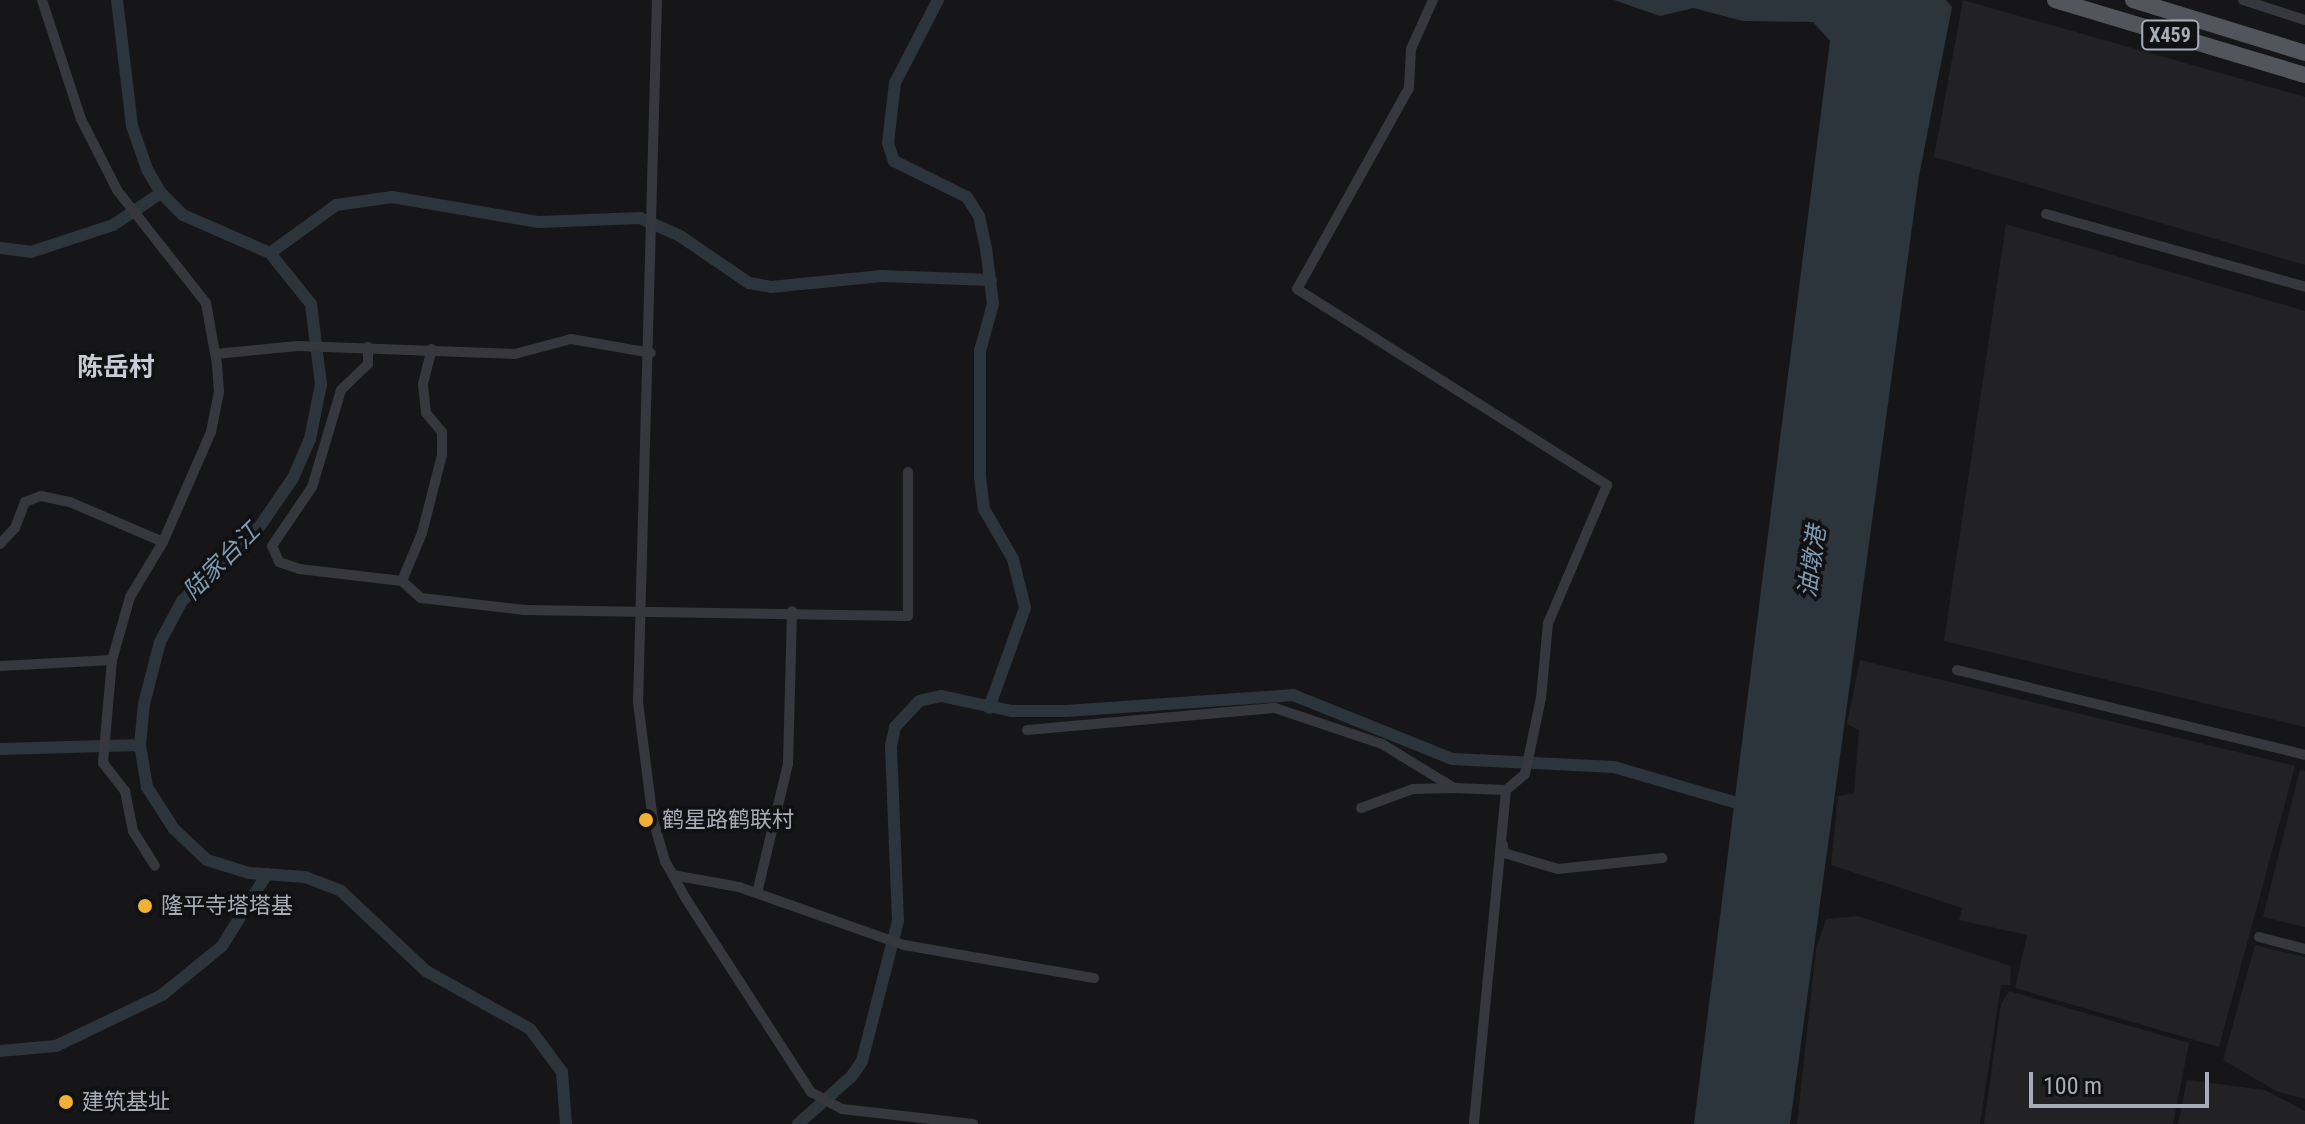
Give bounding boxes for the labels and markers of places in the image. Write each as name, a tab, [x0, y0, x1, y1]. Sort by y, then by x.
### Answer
place label: 鹤星路鹤联村	[662, 807, 794, 833]
marker: 鹤星路鹤联村	[637, 811, 655, 829]
place label: 隆平寺塔塔基	[161, 893, 293, 919]
marker: 隆平寺塔塔基	[136, 897, 154, 915]
place label: 建筑基址	[82, 1089, 170, 1115]
marker: 建筑基址	[57, 1093, 75, 1111]

